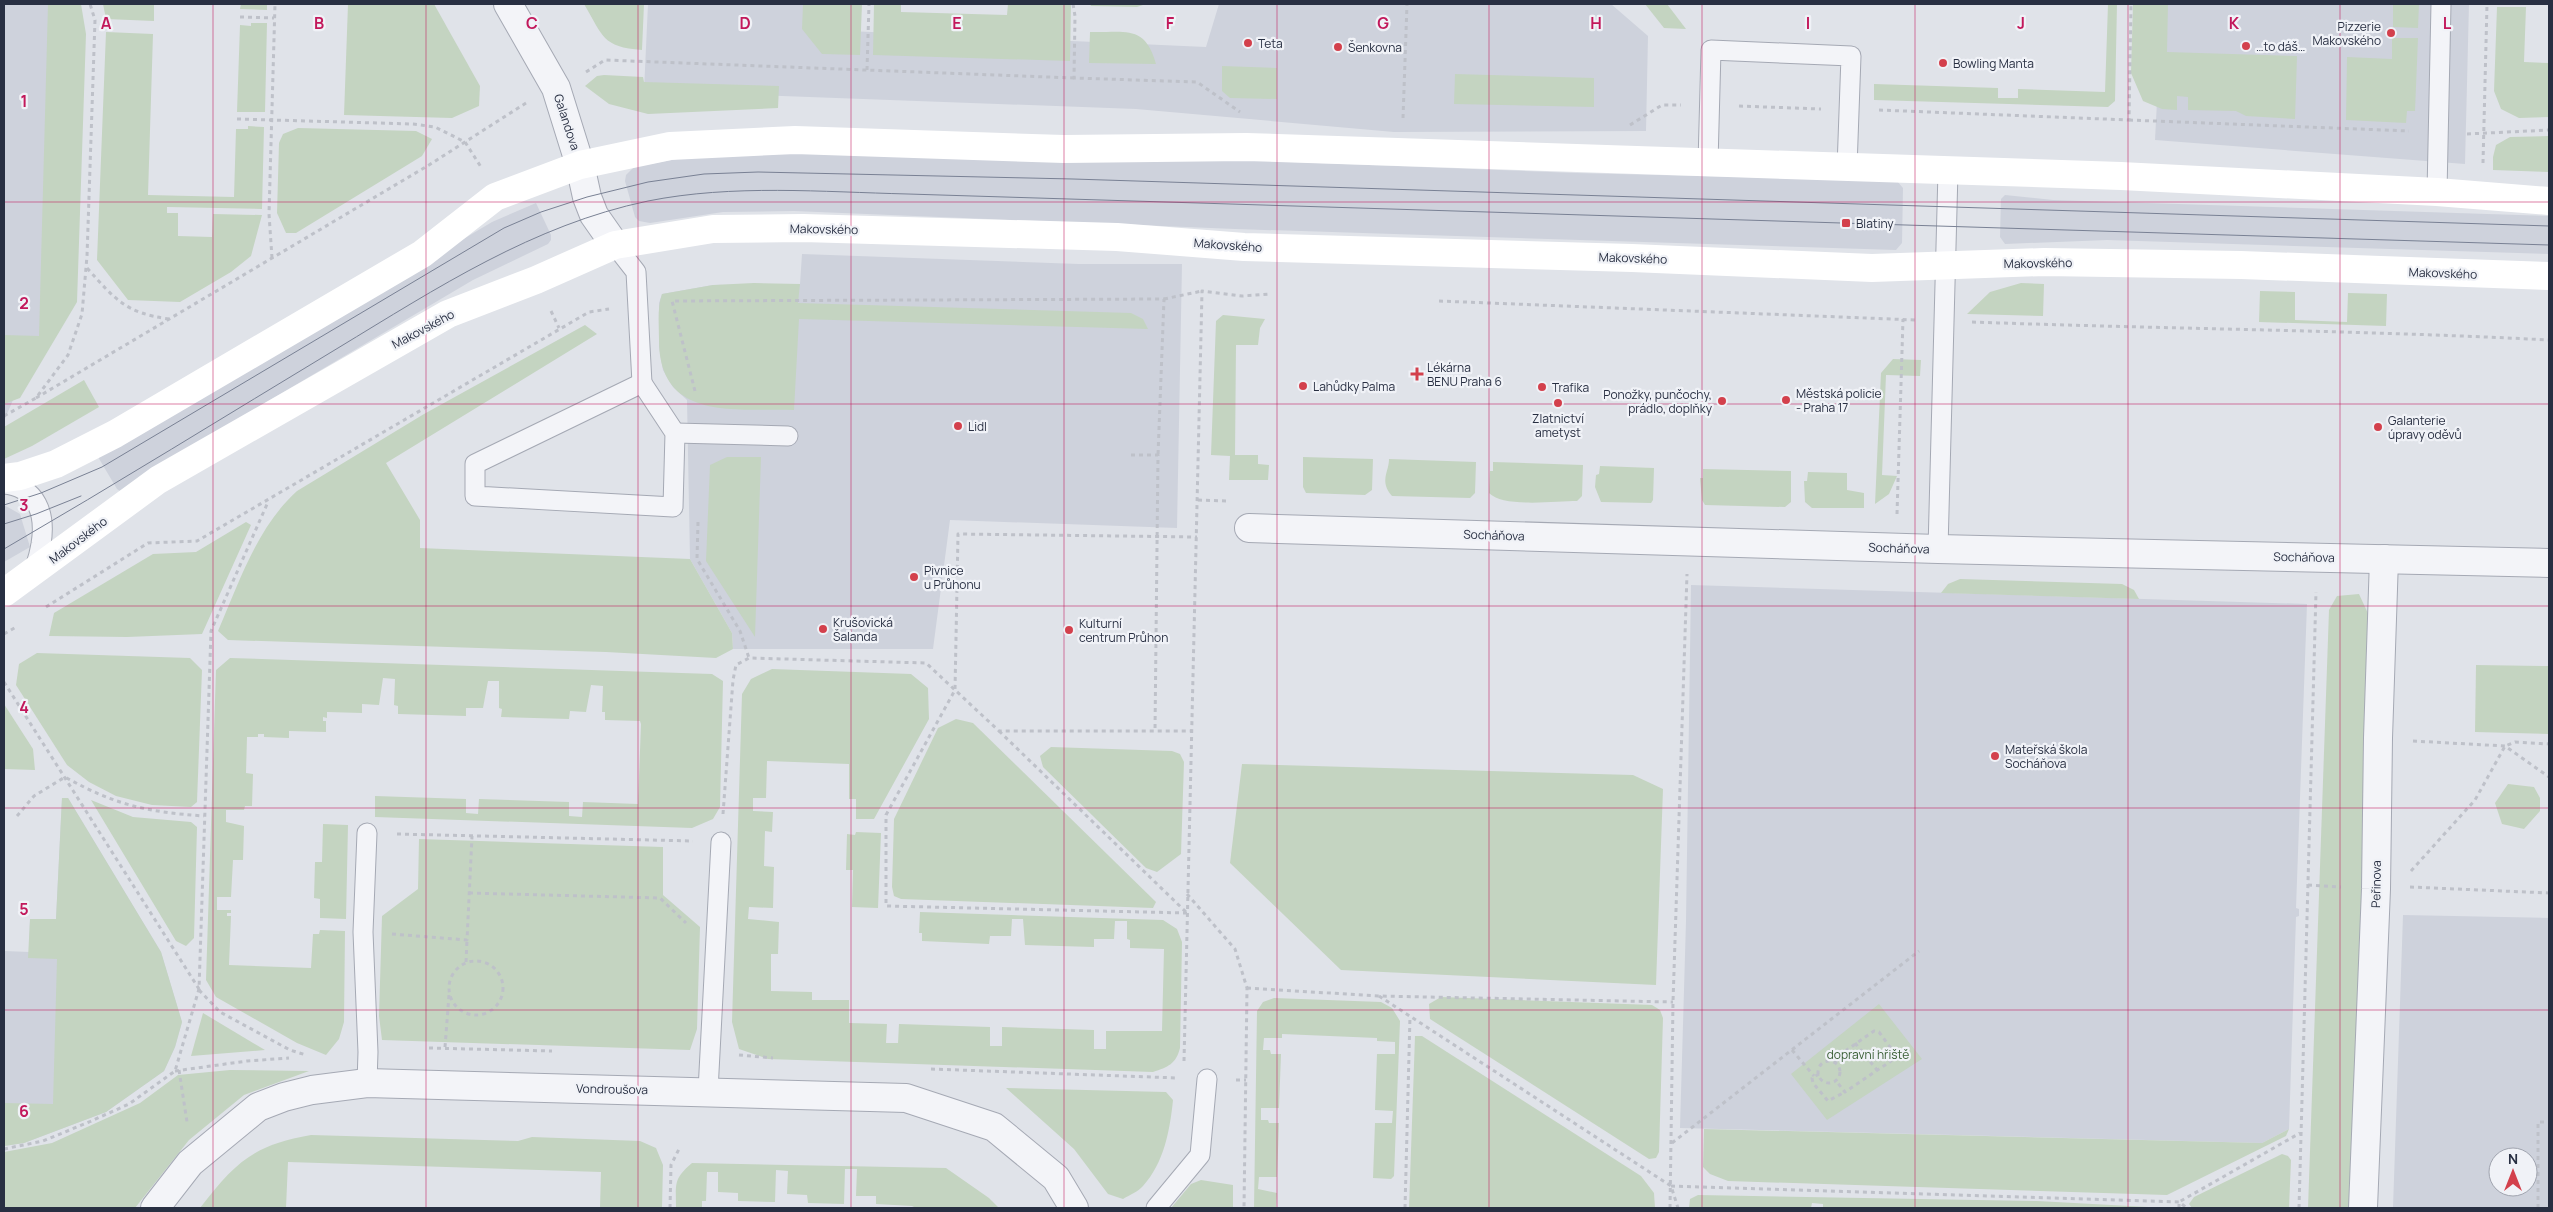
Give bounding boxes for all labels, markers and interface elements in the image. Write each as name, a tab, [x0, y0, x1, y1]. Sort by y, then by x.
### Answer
text: A	[101, 12, 112, 34]
text: B	[314, 12, 324, 34]
text: C	[526, 12, 538, 34]
text: D	[739, 12, 751, 34]
text: E	[952, 12, 962, 34]
text: F	[1166, 12, 1175, 34]
text: G	[1377, 12, 1389, 34]
text: H	[1590, 12, 1602, 34]
text: I	[1806, 12, 1810, 34]
text: J	[2017, 12, 2025, 34]
text: K	[2229, 12, 2240, 34]
text: L	[2443, 12, 2452, 34]
place label: Pizzerie Makovského	[2312, 18, 2381, 49]
marker: Pizzerie Makovského	[2385, 27, 2397, 39]
place label: Teta	[1258, 35, 1283, 52]
marker: Teta	[1242, 37, 1254, 49]
place label: …to dáš…	[2256, 38, 2305, 55]
place label: Šenkovna	[1348, 39, 1402, 56]
marker: …to dáš…	[2240, 40, 2252, 52]
marker: Šenkovna	[1332, 41, 1344, 53]
place label: Bowling Manta	[1953, 55, 2034, 72]
marker: Bowling Manta	[1937, 57, 1949, 69]
text: 1	[20, 90, 28, 112]
street label: Galandova	[550, 92, 584, 152]
place label: Blatiny	[1856, 215, 1894, 232]
marker: Blatiny	[1840, 217, 1852, 229]
street label: Makovského	[790, 220, 858, 238]
street label: Makovského	[1193, 234, 1263, 256]
street label: Makovského	[1598, 248, 1668, 268]
street label: Makovského	[2004, 254, 2072, 272]
street label: Makovského	[2408, 263, 2478, 283]
text: 2	[19, 292, 29, 314]
street label: Makovského	[389, 305, 457, 353]
place label: Lékárna BENU Praha 6	[1427, 359, 1502, 390]
marker: Lékárna BENU Praha 6	[1411, 368, 1423, 380]
place label: Lahůdky Palma	[1313, 378, 1395, 395]
place label: Trafika	[1552, 379, 1589, 396]
marker: Lahůdky Palma	[1297, 380, 1309, 392]
marker: Trafika	[1536, 381, 1548, 393]
place label: Městská policie - Praha 17	[1796, 385, 1882, 416]
place label: Ponožky, punčochy, prádlo, doplňky	[1603, 386, 1713, 417]
marker: Městská policie - Praha 17	[1780, 394, 1792, 406]
marker: Ponožky, punčochy, prádlo, doplňky	[1716, 395, 1728, 407]
marker: Zlatnictví ametyst	[1552, 397, 1564, 409]
place label: Zlatnictví ametyst	[1532, 410, 1584, 441]
place label: Galanterie úpravy oděvů	[2388, 412, 2462, 443]
place label: Lidl	[968, 418, 987, 435]
marker: Lidl	[952, 420, 964, 432]
marker: Galanterie úpravy oděvů	[2372, 421, 2384, 433]
text: 3	[19, 494, 29, 516]
street label: Makovského	[46, 513, 110, 567]
street label: Socháňova	[1463, 525, 1525, 545]
street label: Socháňova	[1868, 538, 1930, 558]
street label: Socháňova	[2273, 548, 2335, 566]
place label: Pivnice u Průhonu	[924, 562, 981, 593]
marker: Pivnice u Průhonu	[908, 571, 920, 583]
place label: Krušovická Šalanda	[833, 614, 893, 645]
place label: Kulturní centrum Průhon	[1079, 615, 1168, 646]
marker: Krušovická Šalanda	[817, 623, 829, 635]
marker: Kulturní centrum Průhon	[1063, 624, 1075, 636]
text: 4	[19, 696, 29, 718]
place label: Mateřská škola Socháňova	[2005, 741, 2087, 772]
marker: Mateřská škola Socháňova	[1989, 750, 2001, 762]
street label: Peřinova	[2367, 860, 2385, 908]
text: 5	[19, 898, 29, 920]
park label: dopravní hřiště	[1827, 1046, 1909, 1063]
street label: Vondroušova	[576, 1080, 648, 1098]
text: 6	[19, 1100, 29, 1122]
north arrow	[2488, 1147, 2538, 1197]
text: N	[2508, 1149, 2518, 1168]

